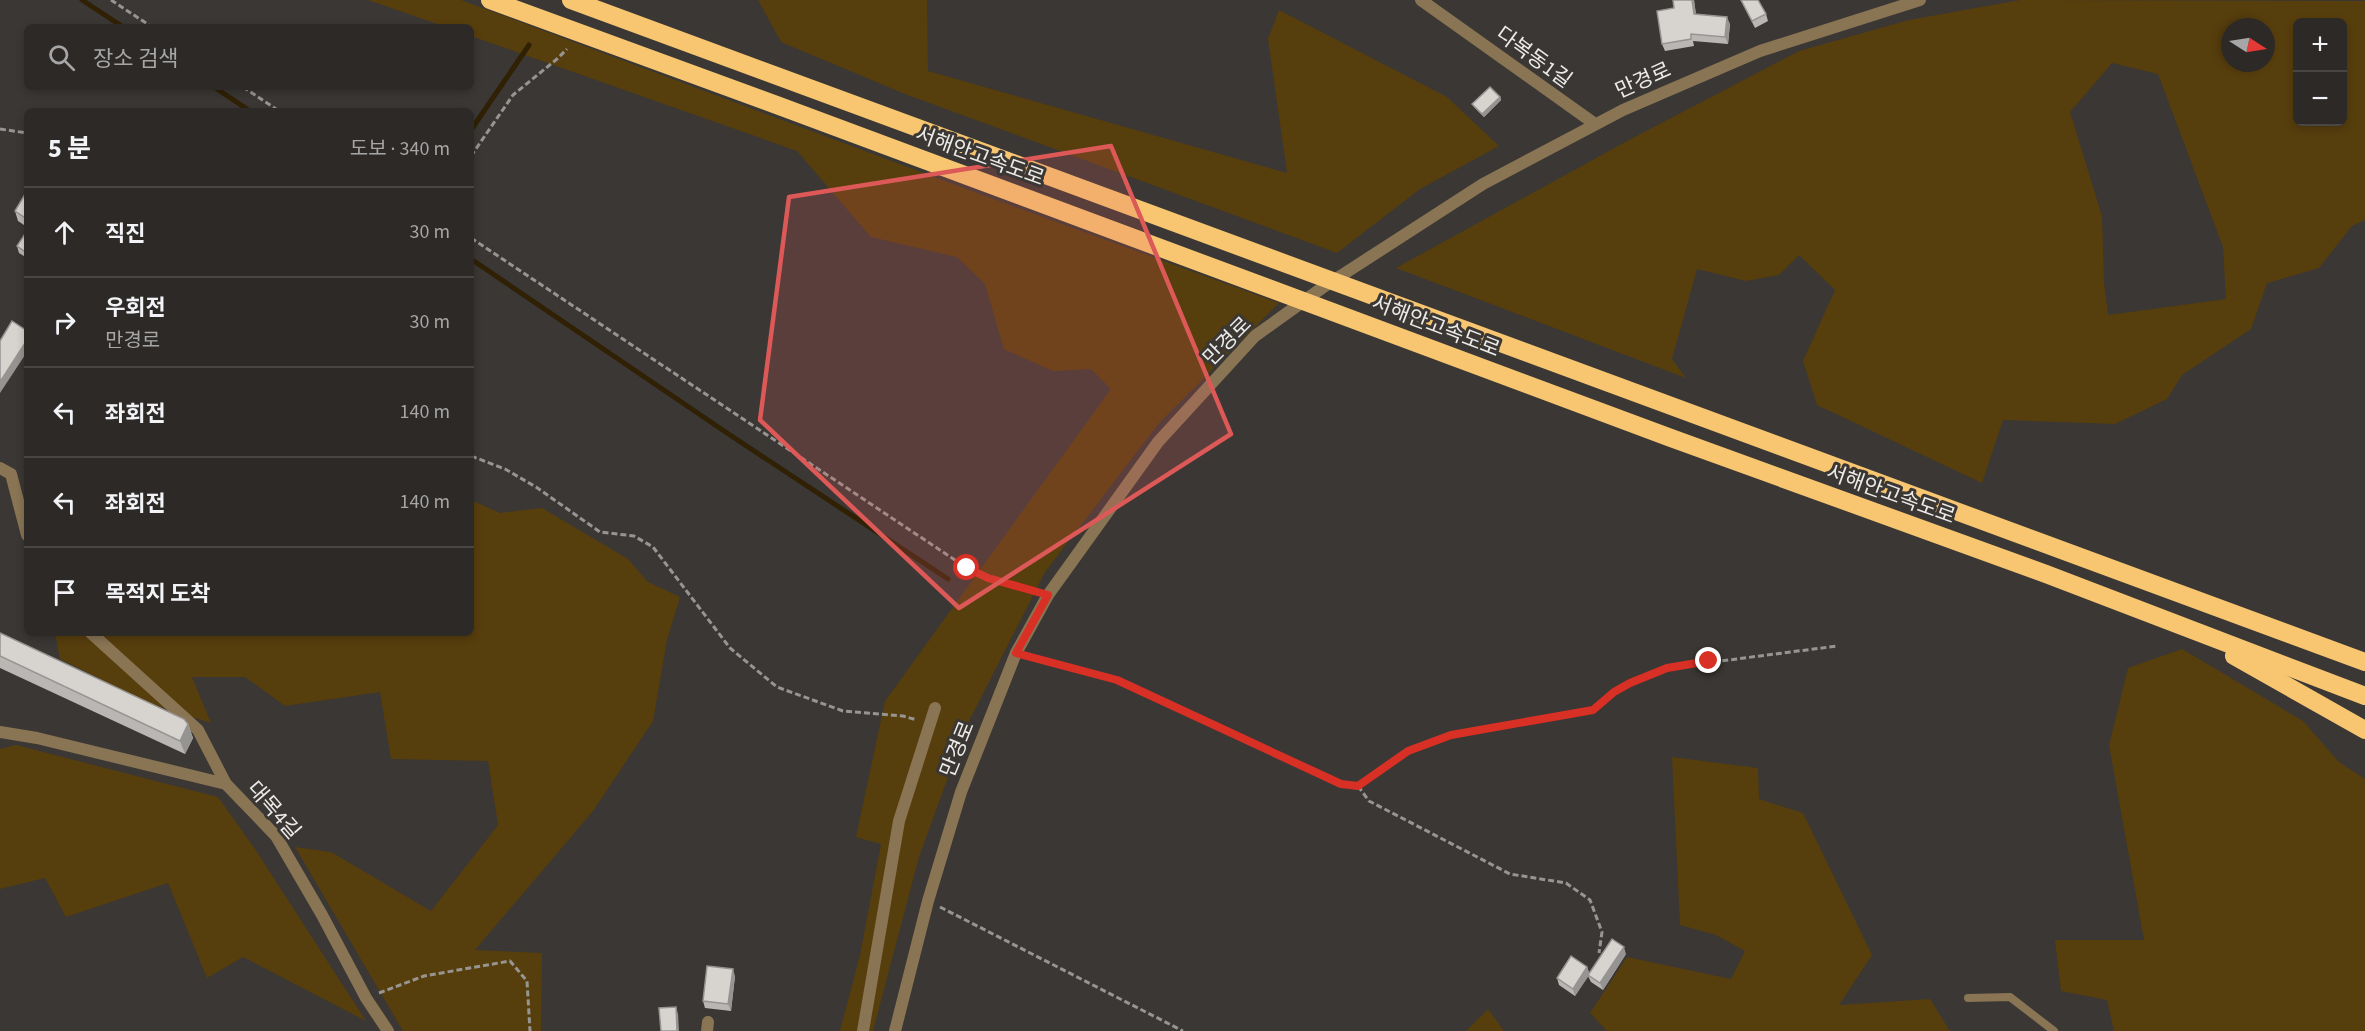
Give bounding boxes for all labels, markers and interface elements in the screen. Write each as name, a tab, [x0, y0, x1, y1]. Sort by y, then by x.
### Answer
north arrow	[2221, 18, 2275, 72]
map controls	[2293, 18, 2347, 126]
button: +	[2293, 18, 2347, 72]
street label: 다복동1길	[1490, 19, 1578, 95]
search box	[24, 24, 474, 90]
icon: search	[45, 41, 78, 74]
text: 장소 검색	[93, 43, 178, 75]
street label: 만경로	[1610, 55, 1676, 105]
button: −	[2293, 72, 2347, 126]
street label: 서해안고속도로	[911, 119, 1049, 193]
text: 5 분	[48, 130, 91, 167]
text: 도보 · 340 m	[350, 135, 450, 163]
icon: ahead	[48, 216, 81, 249]
text: 직진	[105, 218, 145, 250]
text: 30 m	[410, 218, 450, 246]
street label: 서해안고속도로	[1367, 288, 1505, 364]
text: 우회전	[105, 292, 166, 324]
icon: right	[48, 306, 81, 339]
text: 30 m	[410, 308, 450, 336]
street label: 만경로	[1196, 310, 1258, 372]
text: 만경로	[105, 327, 160, 355]
icon: left	[48, 396, 81, 429]
text: 좌회전	[105, 398, 166, 430]
text: 140 m	[400, 398, 450, 426]
street label: 서해안고속도로	[1822, 457, 1960, 531]
icon: left	[48, 486, 81, 519]
text: 좌회전	[105, 488, 166, 520]
text: 140 m	[400, 488, 450, 516]
route start	[953, 554, 979, 580]
icon: arrive	[48, 576, 81, 609]
text: 목적지 도착	[105, 578, 211, 610]
route end	[1695, 647, 1721, 673]
street label: 만경로	[932, 717, 982, 781]
street label: 대목4길	[240, 774, 308, 846]

